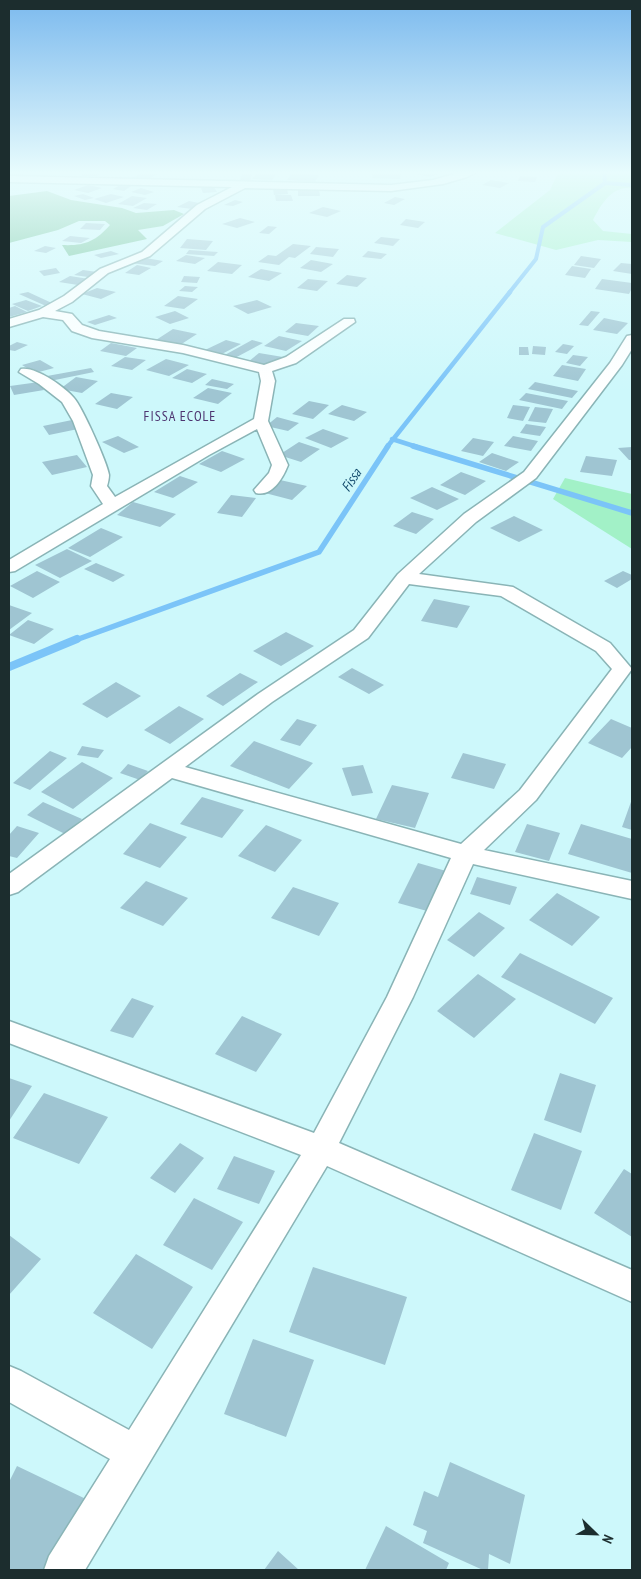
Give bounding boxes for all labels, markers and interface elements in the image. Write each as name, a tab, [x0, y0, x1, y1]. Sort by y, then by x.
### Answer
district label: FISSA ECOLE	[144, 407, 216, 425]
water label: Fissa	[337, 464, 366, 495]
north arrow	[571, 1509, 621, 1559]
text: N	[598, 1532, 618, 1546]

